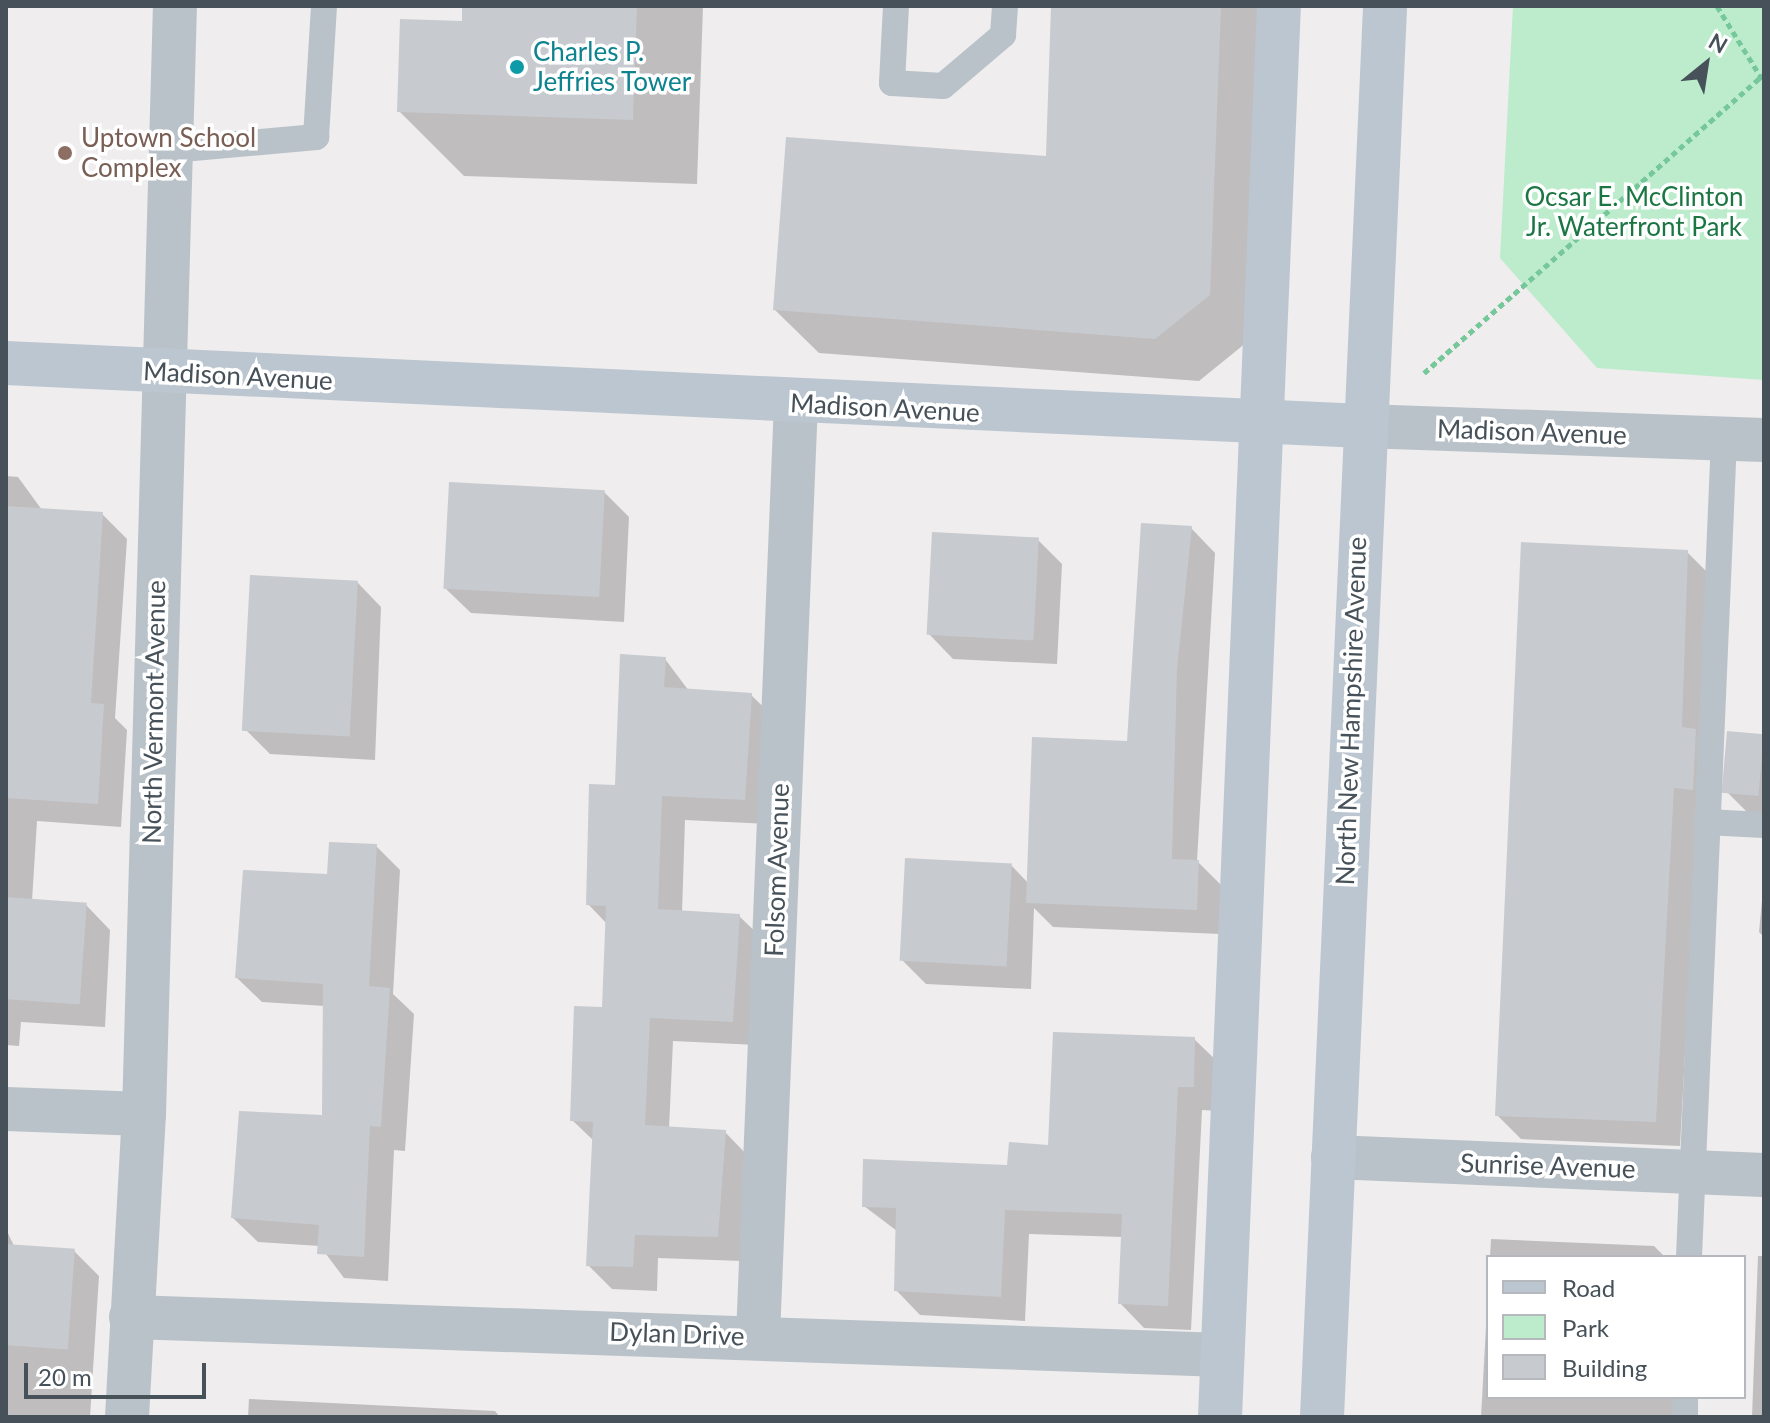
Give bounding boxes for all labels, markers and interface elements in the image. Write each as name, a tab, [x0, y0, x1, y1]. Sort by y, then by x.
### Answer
north arrow	[1666, 24, 1746, 104]
text: N	[1704, 27, 1732, 59]
place label: Charles P. Jeffries Tower	[533, 36, 692, 98]
marker: Charles P. Jeffries Tower	[508, 58, 526, 76]
place label: Uptown School Complex	[81, 122, 256, 184]
marker: Uptown School Complex	[56, 144, 74, 162]
park label: Ocsar E. McClinton Jr. Waterfront Park	[1524, 181, 1744, 242]
street label: Madison Avenue	[142, 355, 334, 397]
street label: Madison Avenue	[789, 387, 981, 429]
street label: Madison Avenue	[1436, 413, 1628, 451]
street label: North New Hampshire Avenue	[1329, 536, 1373, 886]
street label: North Vermont Avenue	[136, 579, 172, 845]
street label: Folsom Avenue	[758, 782, 796, 958]
street label: Sunrise Avenue	[1459, 1147, 1637, 1185]
legend	[1486, 1255, 1746, 1399]
text: Road	[1562, 1273, 1615, 1302]
text: Park	[1562, 1313, 1609, 1342]
street label: Dylan Drive	[609, 1316, 745, 1352]
scale bar	[28, 1347, 210, 1397]
text: Building	[1562, 1353, 1647, 1382]
text: 20 m	[38, 1362, 92, 1391]

